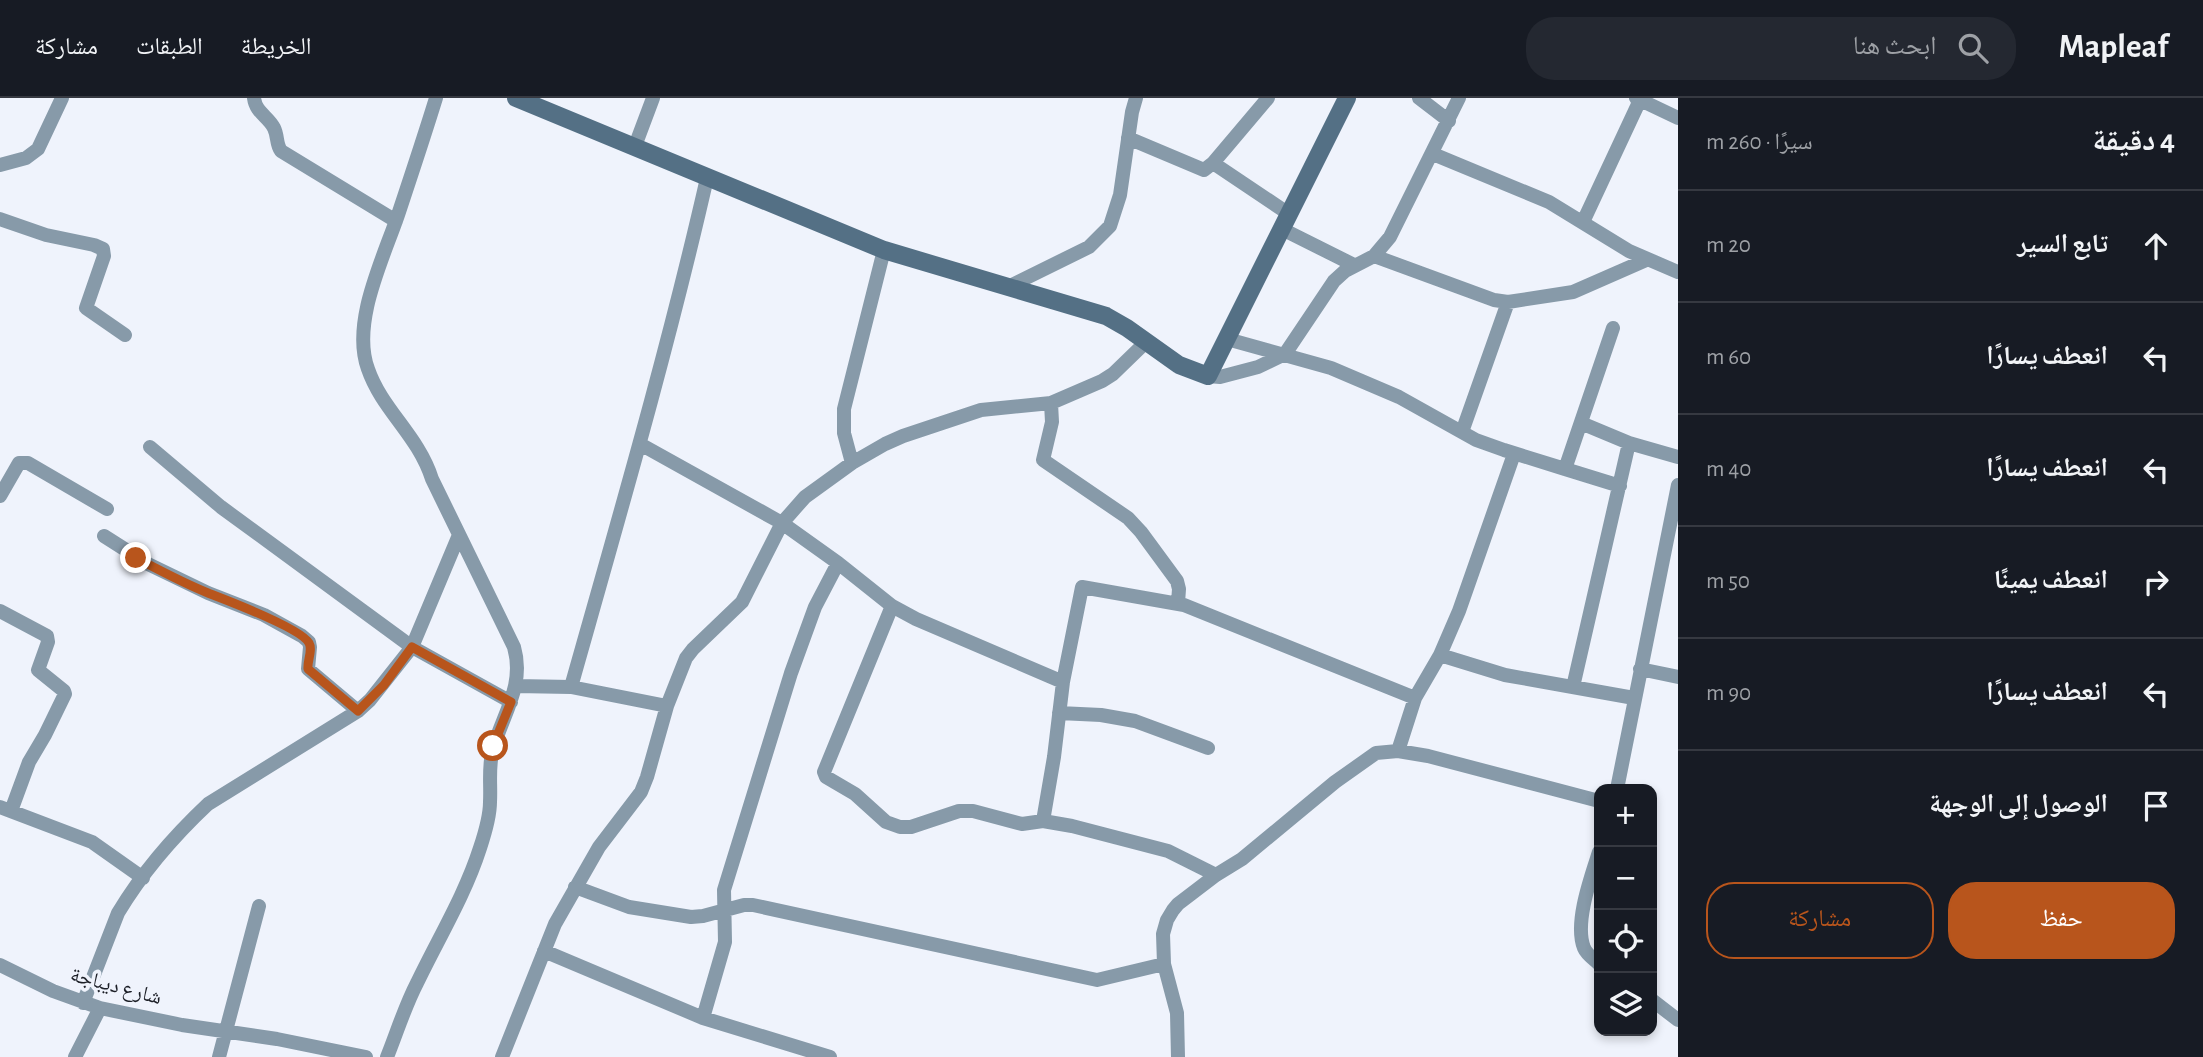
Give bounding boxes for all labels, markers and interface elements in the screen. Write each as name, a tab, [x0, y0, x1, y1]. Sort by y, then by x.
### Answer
search box	[1526, 17, 2016, 80]
icon: search	[1954, 29, 1992, 67]
text: Mapleaf	[2058, 31, 2168, 64]
text: ابحث هنا	[1853, 33, 1936, 59]
text: مشاركة	[35, 35, 98, 59]
text: الطبقات	[136, 35, 203, 59]
text: الخريطة	[241, 35, 311, 59]
text: 4 دقيقة	[2092, 126, 2175, 156]
text: سيرًا · 260 m	[1706, 131, 1813, 154]
icon: ahead	[2137, 227, 2175, 265]
text: تابع السير	[2017, 231, 2108, 257]
text: 20 m	[1706, 234, 1751, 257]
icon: left	[2137, 339, 2175, 377]
text: انعطف يسارًا	[1986, 343, 2108, 369]
text: 60 m	[1706, 346, 1751, 369]
icon: left	[2137, 451, 2175, 489]
text: انعطف يسارًا	[1986, 455, 2108, 481]
text: 40 m	[1706, 458, 1751, 481]
route end	[120, 542, 151, 573]
icon: right	[2137, 563, 2175, 601]
text: انعطف يمينًا	[1994, 567, 2108, 593]
text: 50 m	[1706, 570, 1750, 593]
icon: left	[2137, 675, 2175, 713]
text: انعطف يسارًا	[1986, 679, 2108, 705]
text: 90 m	[1706, 682, 1751, 705]
route start	[477, 730, 508, 761]
map controls	[1594, 784, 1657, 1036]
button: +	[1594, 784, 1657, 847]
icon: arrive	[2137, 787, 2175, 825]
text: الوصول إلى الوجهة	[1929, 791, 2108, 817]
button: −	[1594, 847, 1657, 910]
button: مشاركة	[1706, 882, 1934, 959]
button: حفظ	[1948, 882, 2175, 959]
button: locate	[1594, 910, 1657, 973]
street label: شارع ديباجة	[68, 964, 164, 1010]
button: layers	[1594, 973, 1657, 1036]

